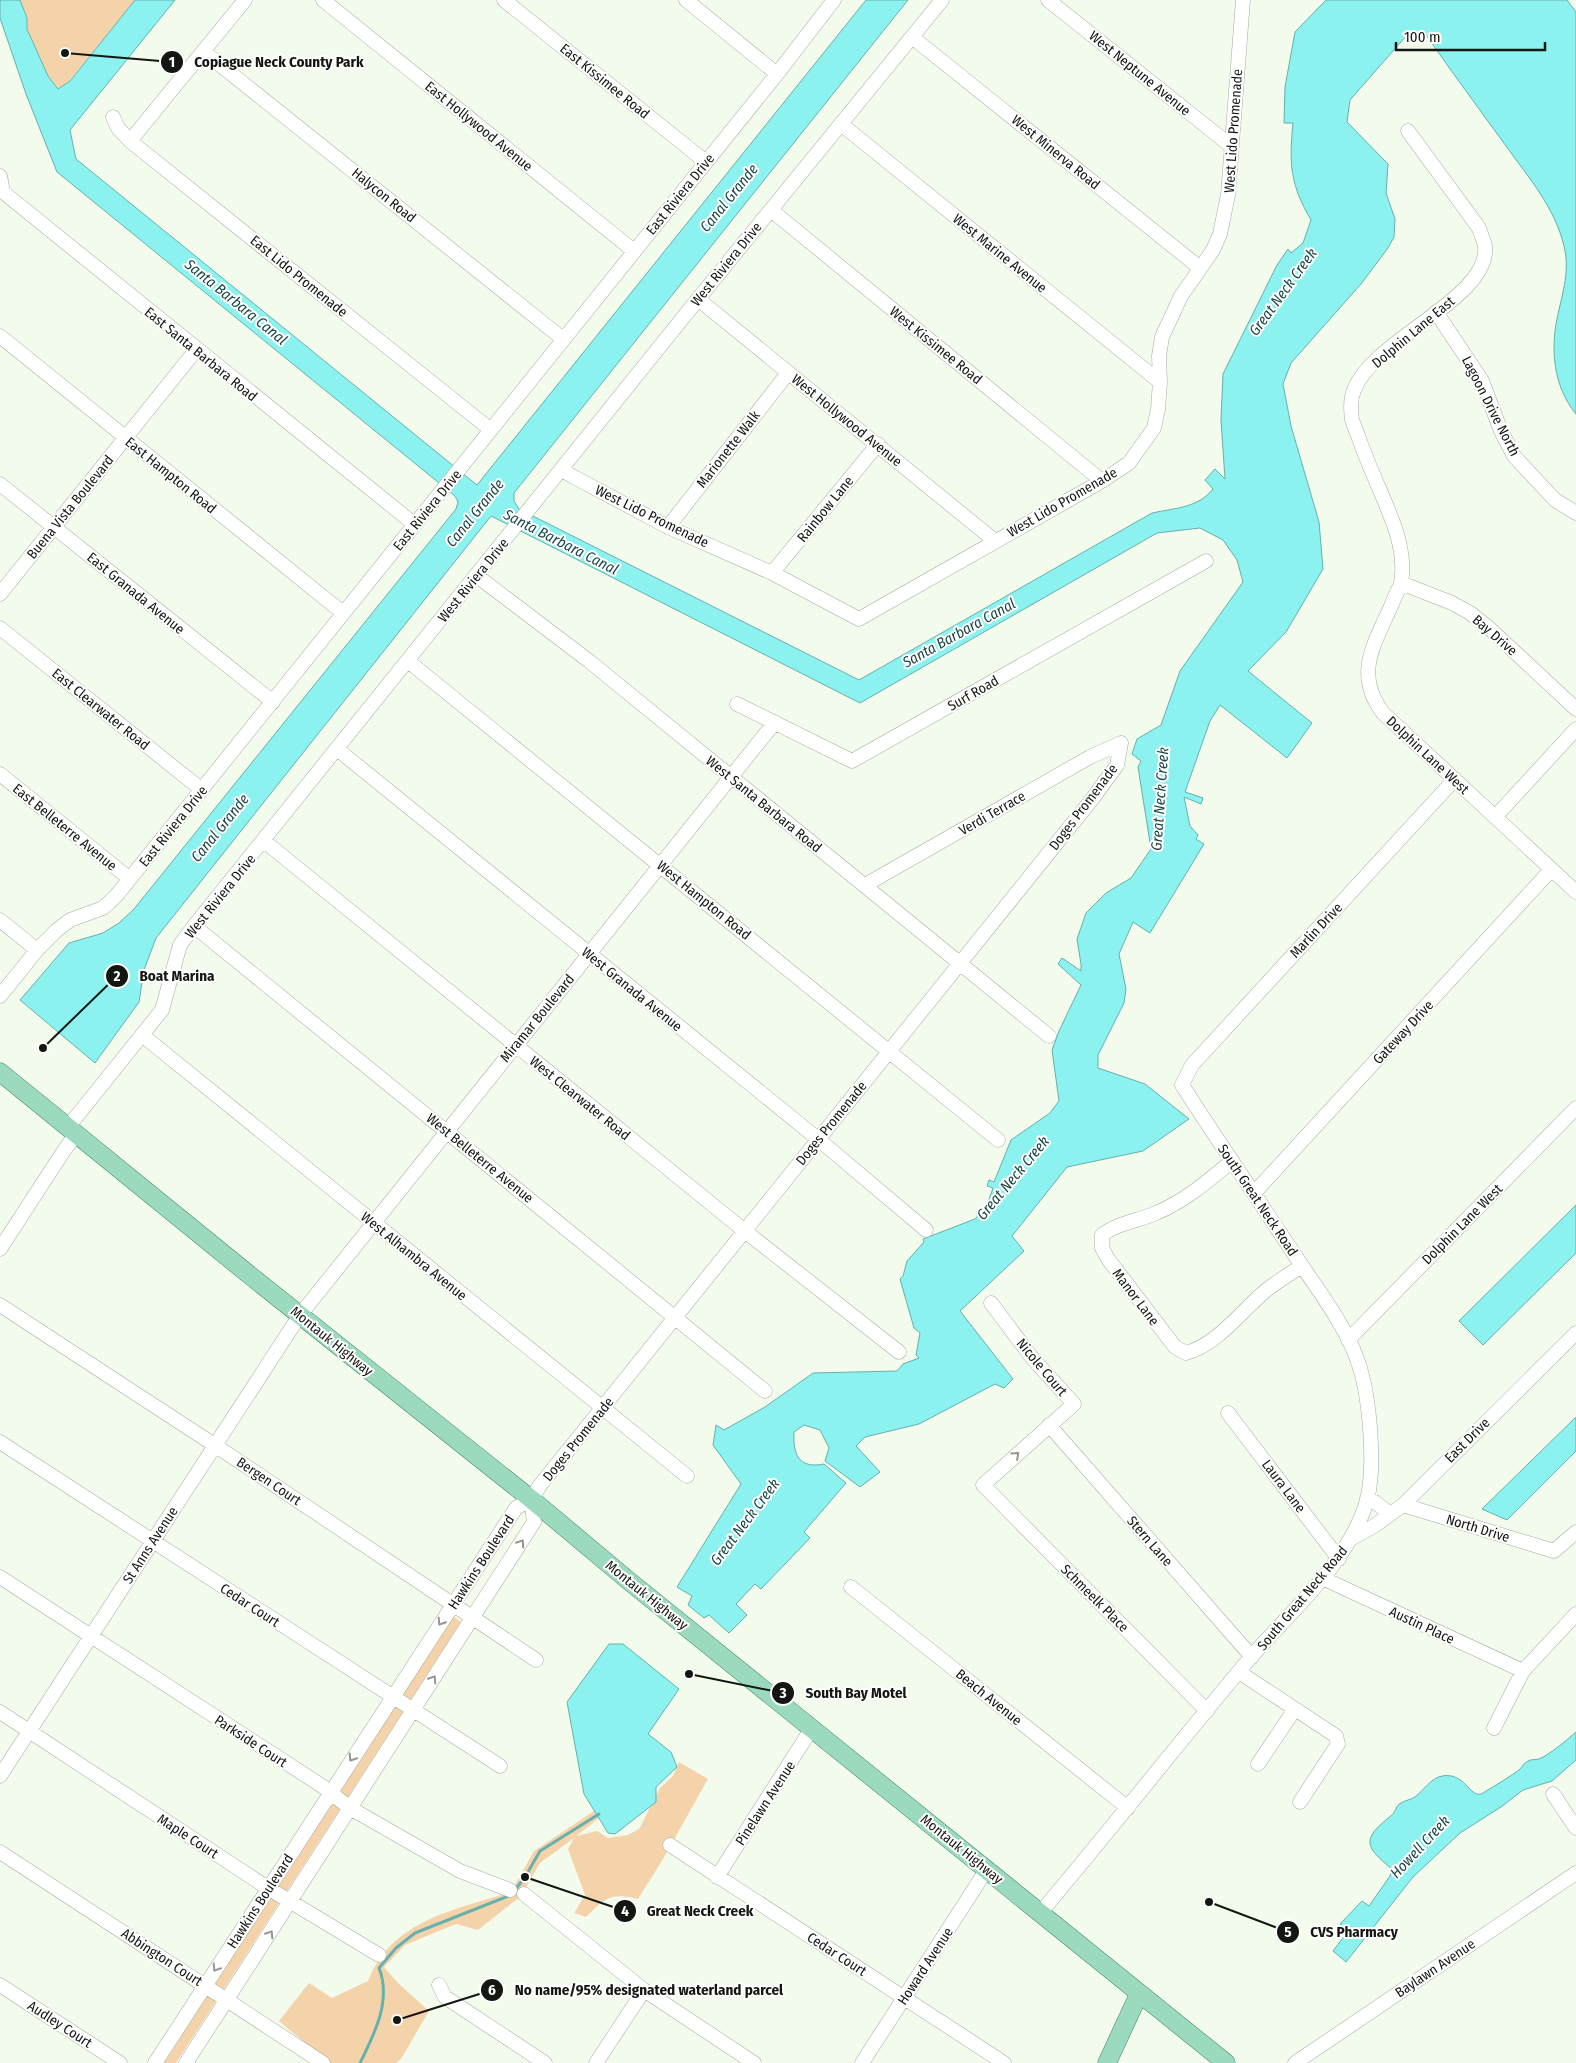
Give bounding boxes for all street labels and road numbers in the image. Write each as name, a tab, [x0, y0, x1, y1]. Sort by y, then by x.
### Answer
street label: West Neptune Avenue	[1086, 27, 1194, 120]
street label: East Kissimee Road	[557, 40, 653, 123]
street label: West Lido Promenade	[1221, 68, 1246, 194]
street label: East Hollywood Avenue	[422, 78, 536, 175]
street label: West Minerva Road	[1008, 111, 1103, 193]
street label: East Riviera Drive	[643, 150, 718, 238]
street label: Halycon Road	[348, 164, 419, 226]
street label: West Marine Avenue	[949, 210, 1050, 297]
street label: West Riviera Drive	[687, 219, 766, 310]
street label: East Lido Promenade	[247, 232, 351, 321]
street label: Dolphin Lane East	[1369, 293, 1458, 372]
street label: West Kissimee Road	[886, 303, 985, 388]
street label: East Santa Barbara Road	[141, 304, 260, 405]
street label: Lagoon Drive North	[1458, 353, 1523, 459]
street label: West Hollywood Avenue	[788, 371, 905, 470]
street label: Marionette Walk	[693, 407, 764, 491]
street label: East Hampton Road	[122, 434, 220, 517]
street label: Buena Vista Boulevard	[23, 452, 117, 563]
street label: West Lido Promenade	[1004, 464, 1120, 541]
street label: East Riviera Drive	[390, 466, 465, 554]
street label: Rainbow Lane	[794, 473, 857, 546]
street label: West Lido Promenade	[592, 482, 711, 551]
street label: West Riviera Drive	[434, 535, 513, 626]
street label: East Granada Avenue	[84, 549, 188, 638]
street label: Bay Drive	[1469, 611, 1520, 659]
street label: East Clearwater Road	[49, 665, 153, 754]
street label: Surf Road	[945, 672, 1002, 715]
street label: Dolphin Lane West	[1383, 713, 1473, 798]
street label: West Santa Barbara Road	[702, 752, 825, 856]
street label: Doges Promenade	[1046, 761, 1121, 854]
street label: East Belleterre Avenue	[9, 780, 120, 875]
street label: East Riviera Drive	[136, 782, 211, 870]
street label: Verdi Terrace	[956, 788, 1029, 839]
street label: West Riviera Drive	[181, 851, 260, 942]
street label: West Hampton Road	[653, 857, 754, 944]
street label: Marlin Drive	[1287, 899, 1346, 961]
street label: West Granada Avenue	[578, 944, 685, 1035]
street label: Miramar Boulevard	[497, 971, 578, 1066]
street label: Gateway Drive	[1370, 997, 1437, 1068]
street label: West Clearwater Road	[526, 1053, 633, 1144]
street label: Doges Promenade	[792, 1078, 871, 1169]
street label: West Belleterre Avenue	[423, 1110, 537, 1207]
street label: South Great Neck Road	[1214, 1141, 1301, 1259]
street label: Dolphin Lane West	[1419, 1180, 1506, 1268]
street label: West Alhambra Avenue	[357, 1208, 470, 1304]
street label: Manor Lane	[1109, 1265, 1163, 1329]
street label: Montauk Highway	[287, 1303, 377, 1380]
street label: Nicole Court	[1013, 1335, 1071, 1400]
street label: Doges Promenade	[539, 1394, 618, 1485]
street label: East Drive	[1441, 1414, 1493, 1466]
street label: Bergen Court	[233, 1454, 305, 1509]
street label: Laura Lane	[1258, 1456, 1309, 1516]
street label: St Anns Avenue	[119, 1504, 182, 1587]
street label: North Drive	[1444, 1511, 1512, 1546]
street label: Hawkins Boulevard	[445, 1512, 518, 1613]
street label: Stern Lane	[1123, 1513, 1176, 1570]
street label: South Great Neck Road	[1254, 1543, 1351, 1654]
street label: Montauk Highway	[602, 1557, 692, 1634]
street label: Schmeelk Place	[1057, 1561, 1132, 1636]
street label: Cedar Court	[217, 1580, 283, 1631]
street label: Austin Place	[1387, 1603, 1457, 1648]
street label: Beach Avenue	[952, 1666, 1025, 1729]
street label: Parkside Court	[211, 1712, 291, 1771]
street label: Pinelawn Avenue	[732, 1758, 799, 1849]
street label: Maple Court	[154, 1810, 222, 1863]
street label: Montauk Highway	[917, 1811, 1007, 1888]
street label: Hawkins Boulevard	[224, 1851, 297, 1952]
street label: Howard Avenue	[894, 1924, 957, 2008]
street label: Abbington Court	[118, 1925, 206, 1990]
street label: Cedar Court	[804, 1929, 870, 1980]
street label: Baylawn Avenue	[1392, 1935, 1479, 2001]
street label: Audley Court	[24, 1997, 95, 2052]

